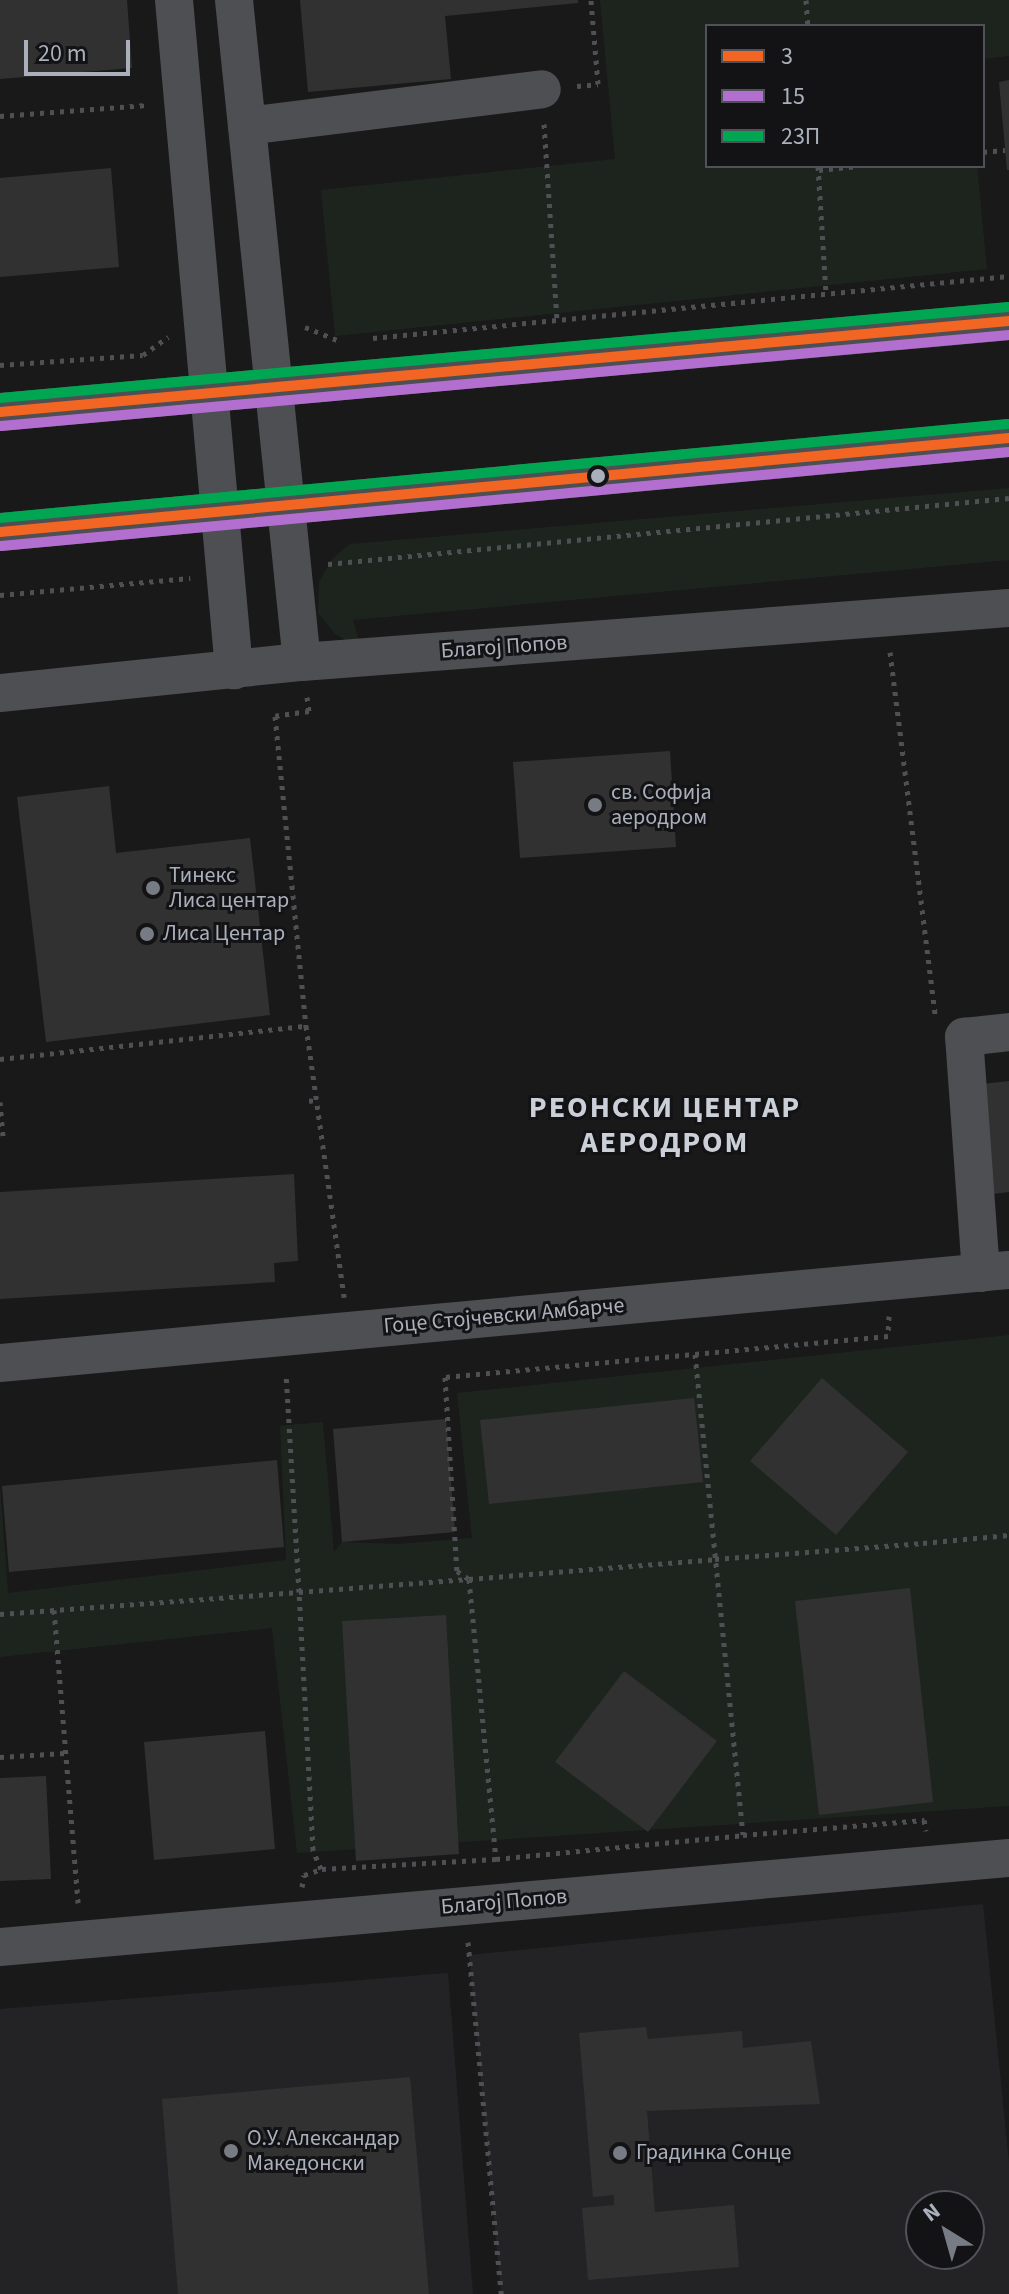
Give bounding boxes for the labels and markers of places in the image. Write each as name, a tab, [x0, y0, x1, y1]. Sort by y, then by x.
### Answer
unlabelled marker	[590, 468, 606, 484]
place label: св. Софија аеродром	[611, 779, 712, 830]
marker: св. Софија аеродром	[586, 796, 604, 814]
place label: Тинекс Лиса центар	[169, 862, 289, 914]
marker: Тинекс Лиса центар	[144, 879, 162, 897]
place label: Лиса Центар	[163, 921, 285, 947]
marker: Лиса Центар	[138, 925, 156, 943]
place label: О.У. Александар Македонски	[247, 2125, 400, 2176]
place label: Градинка Сонце	[636, 2140, 791, 2166]
marker: О.У. Александар Македонски	[222, 2142, 240, 2160]
marker: Градинка Сонце	[611, 2144, 629, 2162]

